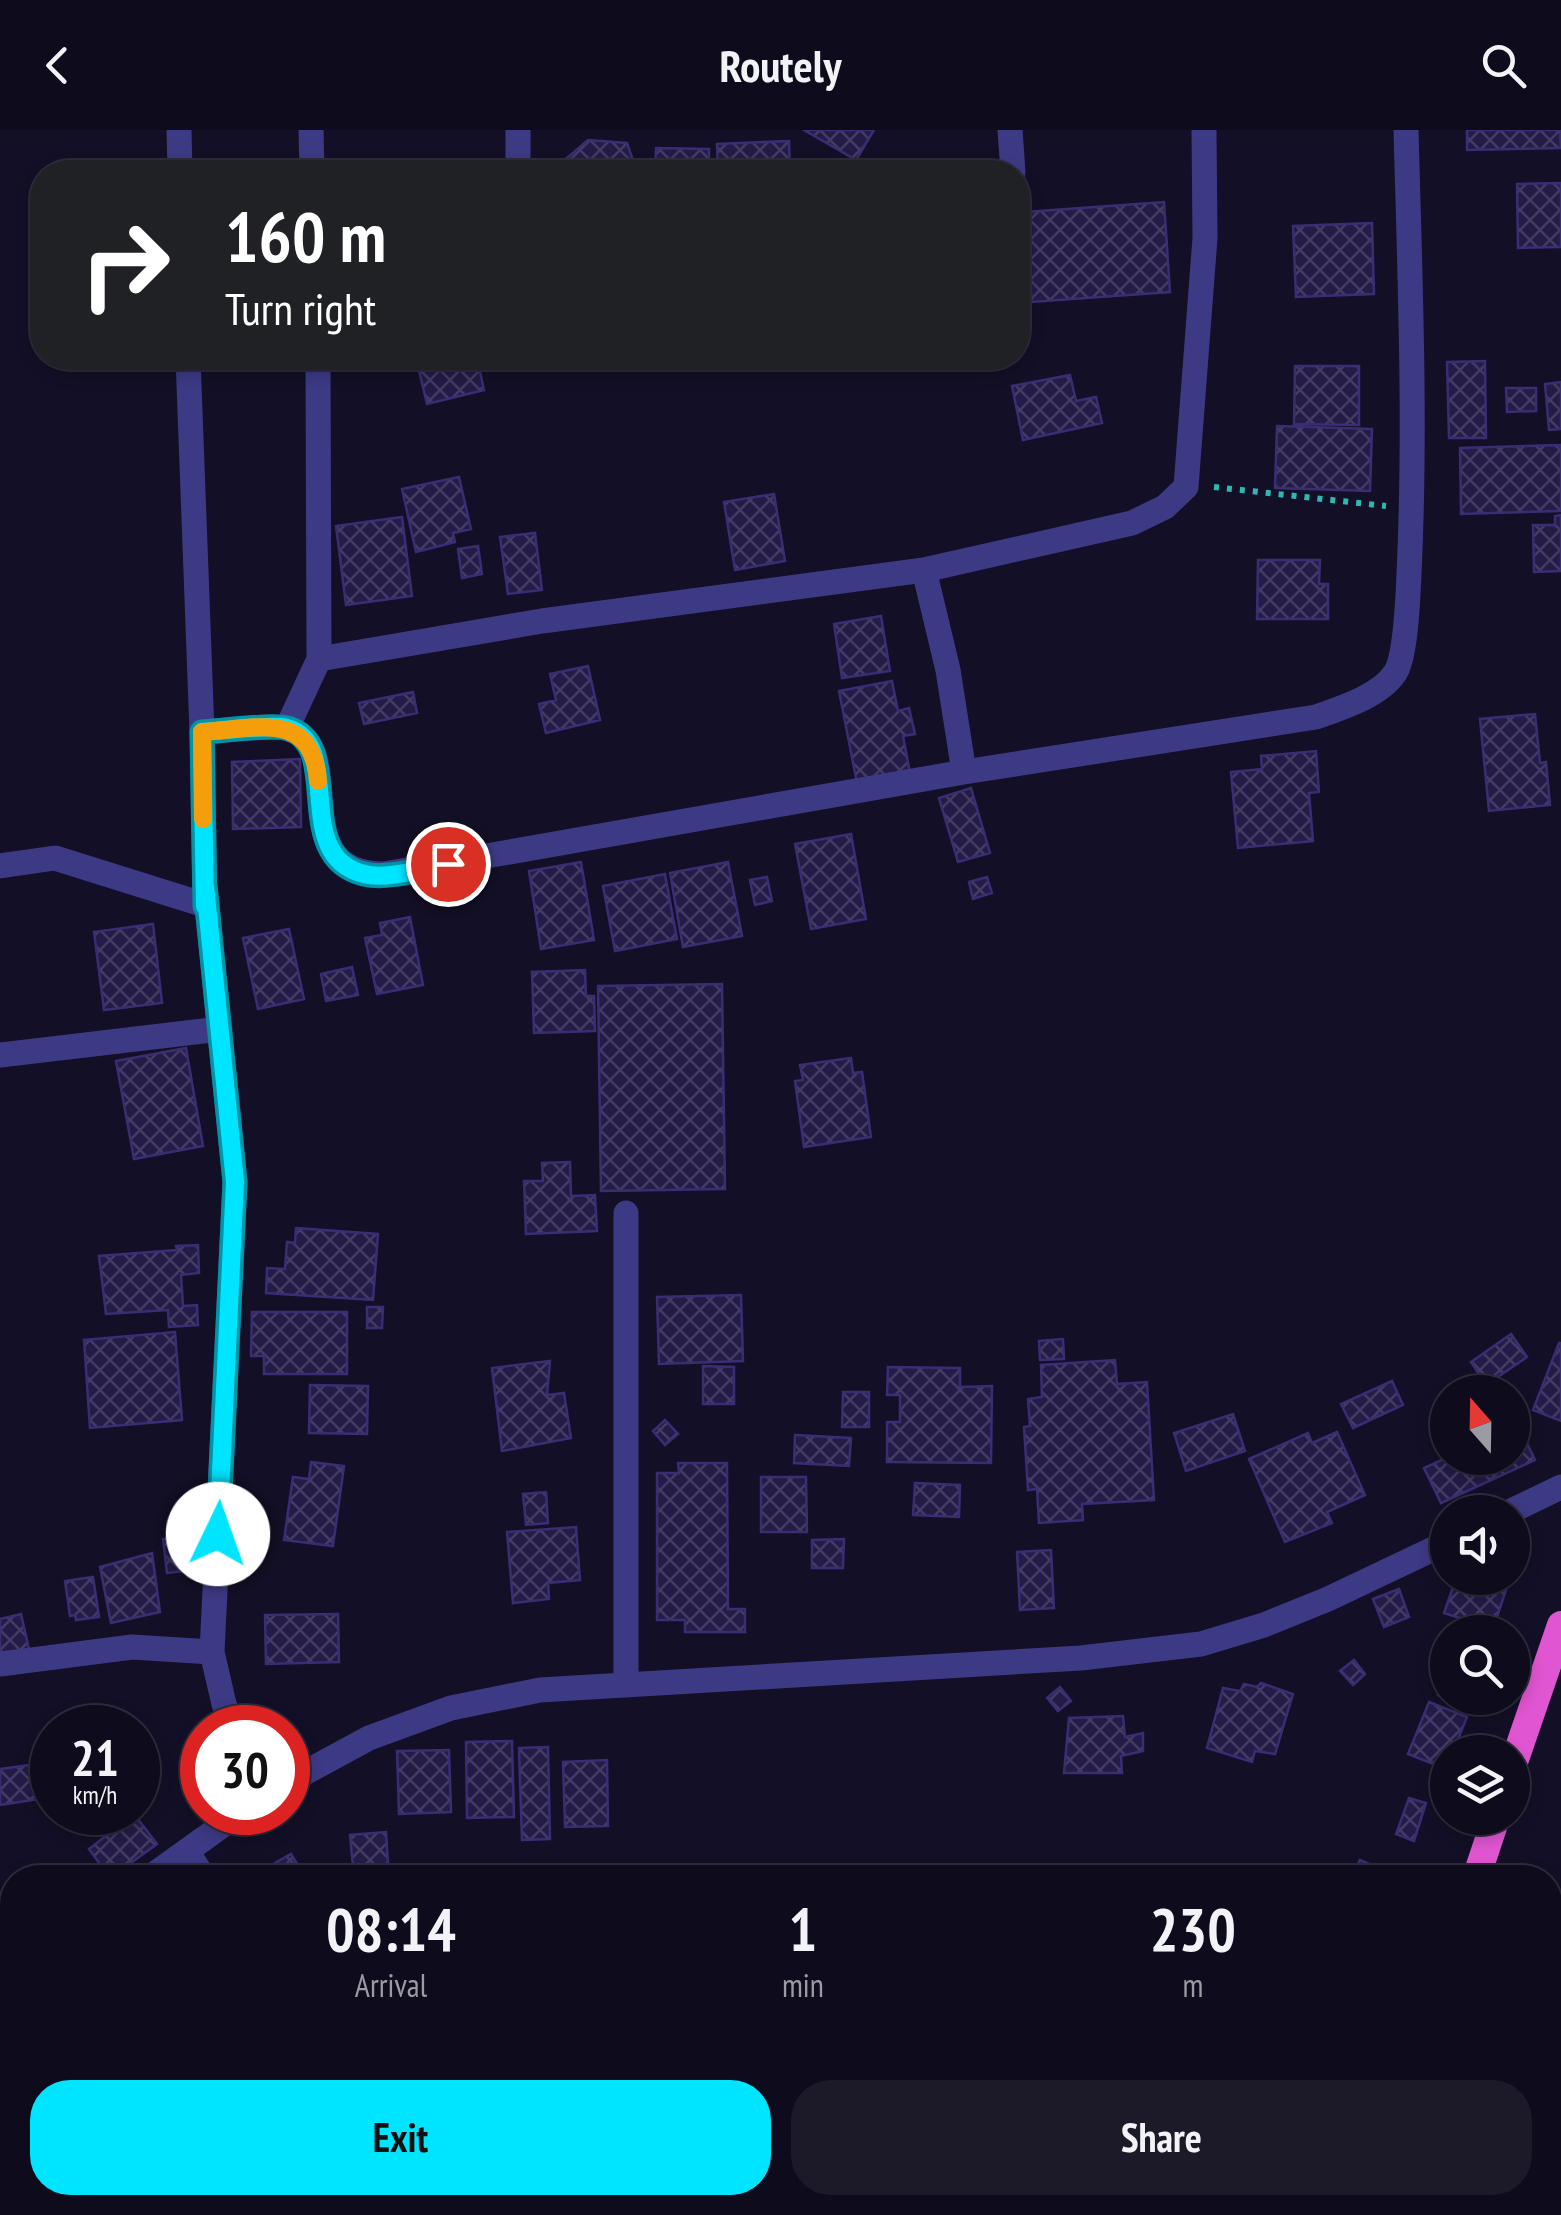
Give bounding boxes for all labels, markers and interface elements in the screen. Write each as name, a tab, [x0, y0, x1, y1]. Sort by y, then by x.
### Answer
text: Routely	[719, 36, 842, 94]
icon: back	[30, 38, 85, 93]
icon: search	[1476, 38, 1531, 93]
text: 160 m	[225, 191, 386, 281]
icon: right	[60, 200, 190, 330]
text: Turn right	[225, 279, 376, 337]
pin	[406, 822, 491, 907]
icon: arrive	[421, 837, 476, 892]
north arrow	[1430, 1375, 1530, 1475]
map controls	[1430, 1375, 1530, 1835]
position arrow	[166, 1482, 270, 1586]
button: sound	[1430, 1495, 1530, 1595]
button: search	[1430, 1615, 1530, 1715]
speed limit sign: 30	[180, 1705, 310, 1835]
text: 21	[71, 1725, 119, 1790]
button: layers	[1430, 1735, 1530, 1835]
text: km/h	[73, 1779, 117, 1811]
text: 08:14	[326, 1890, 456, 1968]
text: 1	[789, 1890, 817, 1968]
text: 230	[1150, 1890, 1236, 1968]
text: Arrival	[355, 1964, 427, 2006]
text: min	[782, 1964, 824, 2006]
text: m	[1182, 1964, 1203, 2006]
button: Exit	[30, 2080, 771, 2195]
button: Share	[791, 2080, 1532, 2195]

